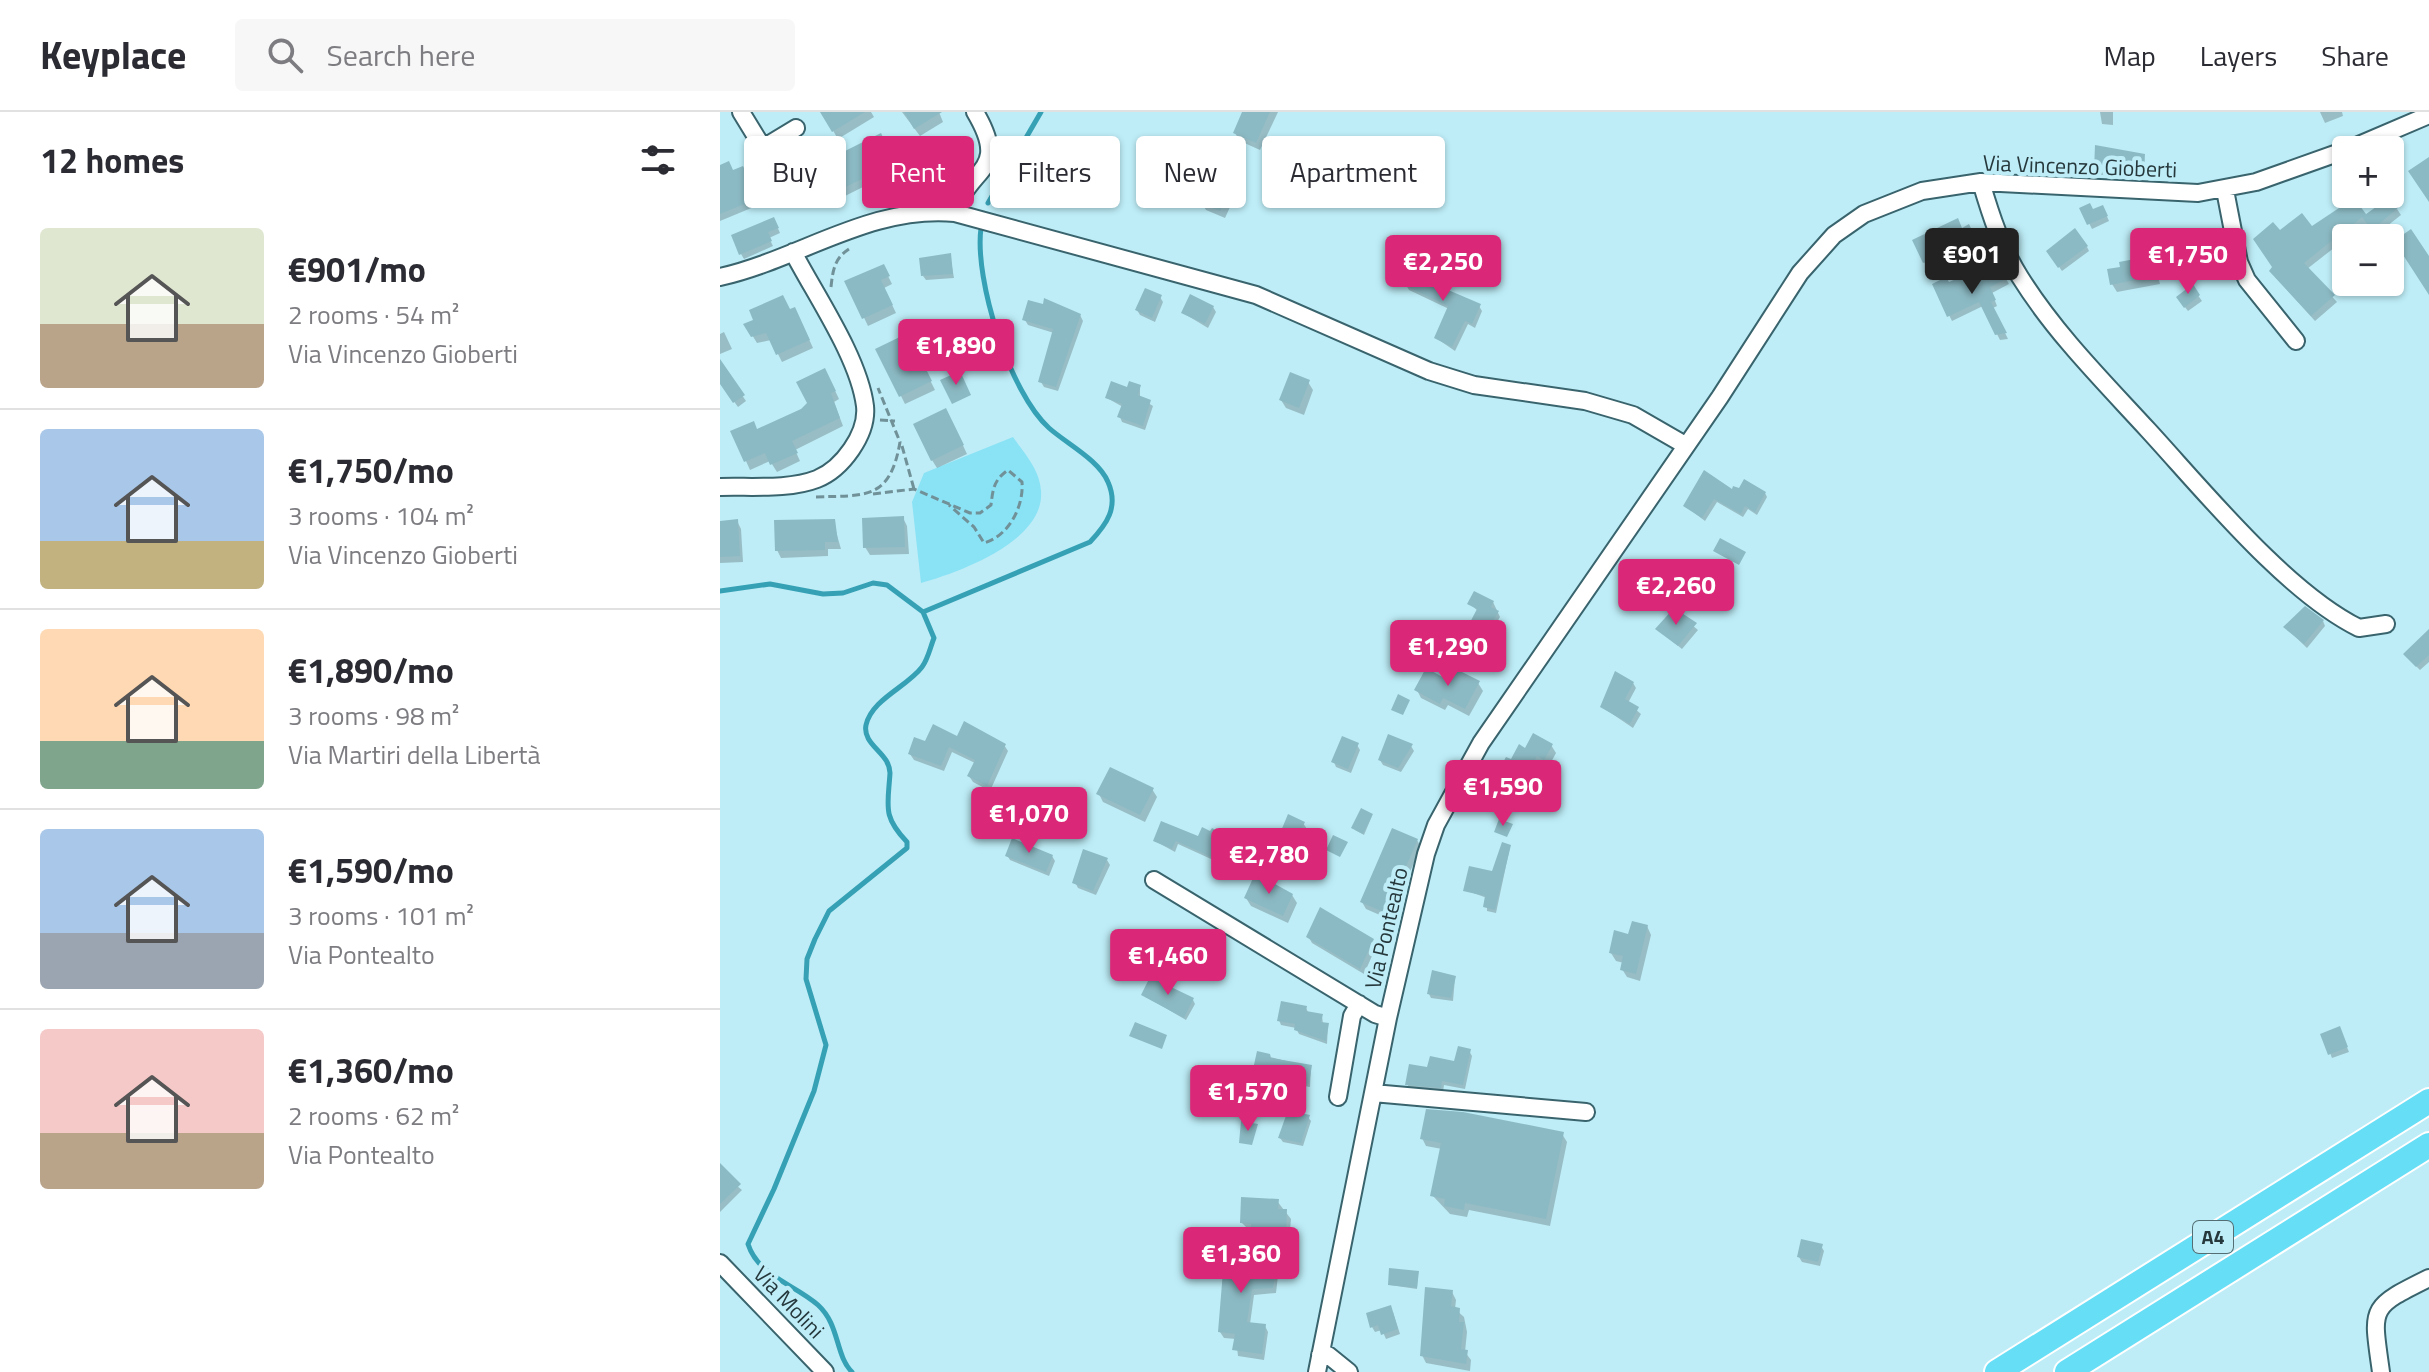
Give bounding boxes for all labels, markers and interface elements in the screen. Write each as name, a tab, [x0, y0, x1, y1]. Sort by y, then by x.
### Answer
search box	[235, 19, 795, 91]
text: Keyplace	[40, 26, 187, 84]
text: Search here	[327, 32, 475, 78]
icon: search	[263, 33, 307, 77]
text: Map	[2103, 34, 2156, 77]
text: Layers	[2200, 34, 2277, 77]
text: Share	[2321, 34, 2389, 77]
text: 12 homes	[40, 134, 184, 186]
chip: Buy	[744, 136, 846, 208]
chip: Rent	[862, 136, 974, 208]
chip: Filters	[990, 136, 1120, 208]
chip: New	[1136, 136, 1246, 208]
chip: Apartment	[1262, 136, 1445, 208]
map controls	[2332, 136, 2404, 296]
button: +	[2332, 136, 2404, 208]
icon: filters	[636, 138, 680, 182]
street label: Via Vincenzo Gioberti	[1982, 146, 2178, 186]
button: −	[2332, 224, 2404, 296]
pin: €901	[1925, 228, 2019, 296]
pin: €1,750	[2123, 228, 2253, 296]
text: €901	[1943, 234, 2001, 273]
text: €1,750	[2148, 234, 2228, 273]
pin: €2,250	[1378, 235, 1508, 303]
text: €2,250	[1403, 241, 1483, 280]
text: €901/mo	[288, 243, 426, 295]
icon: home	[104, 260, 200, 356]
text: 2 rooms · 54 m²	[288, 295, 459, 334]
pin: €1,890	[891, 319, 1021, 387]
text: €1,890	[916, 325, 996, 364]
text: Via Vincenzo Gioberti	[288, 334, 518, 373]
text: €1,750/mo	[288, 444, 454, 496]
icon: home	[104, 461, 200, 557]
text: 3 rooms · 104 m²	[288, 496, 474, 535]
text: Via Vincenzo Gioberti	[288, 535, 518, 574]
pin: €2,260	[1611, 559, 1741, 627]
text: €2,260	[1636, 565, 1716, 604]
pin: €1,290	[1383, 620, 1513, 688]
text: €1,290	[1408, 626, 1488, 665]
text: €1,890/mo	[288, 644, 454, 696]
icon: home	[104, 661, 200, 757]
text: 3 rooms · 98 m²	[288, 696, 459, 735]
text: Via Martiri della Libertà	[288, 735, 540, 774]
pin: €1,590	[1438, 760, 1568, 828]
text: €1,590	[1463, 766, 1543, 805]
pin: €1,070	[964, 787, 1094, 855]
text: €1,070	[989, 793, 1069, 832]
pin: €2,780	[1204, 828, 1334, 896]
text: €2,780	[1229, 834, 1309, 873]
text: €1,590/mo	[288, 844, 454, 896]
icon: home	[104, 861, 200, 957]
street label: Via Pontealto	[1355, 864, 1417, 992]
text: 3 rooms · 101 m²	[288, 896, 474, 935]
pin: €1,460	[1103, 929, 1233, 997]
text: Via Pontealto	[288, 935, 435, 974]
text: €1,460	[1128, 935, 1208, 974]
text: €1,360/mo	[288, 1044, 454, 1096]
icon: home	[104, 1061, 200, 1157]
pin: €1,570	[1183, 1065, 1313, 1133]
text: €1,570	[1208, 1071, 1288, 1110]
text: 2 rooms · 62 m²	[288, 1096, 459, 1135]
text: Via Pontealto	[288, 1135, 435, 1174]
road number: A4	[2193, 1221, 2233, 1253]
pin: €1,360	[1176, 1227, 1306, 1295]
text: €1,360	[1201, 1233, 1281, 1272]
street label: Via Molini	[746, 1258, 832, 1346]

